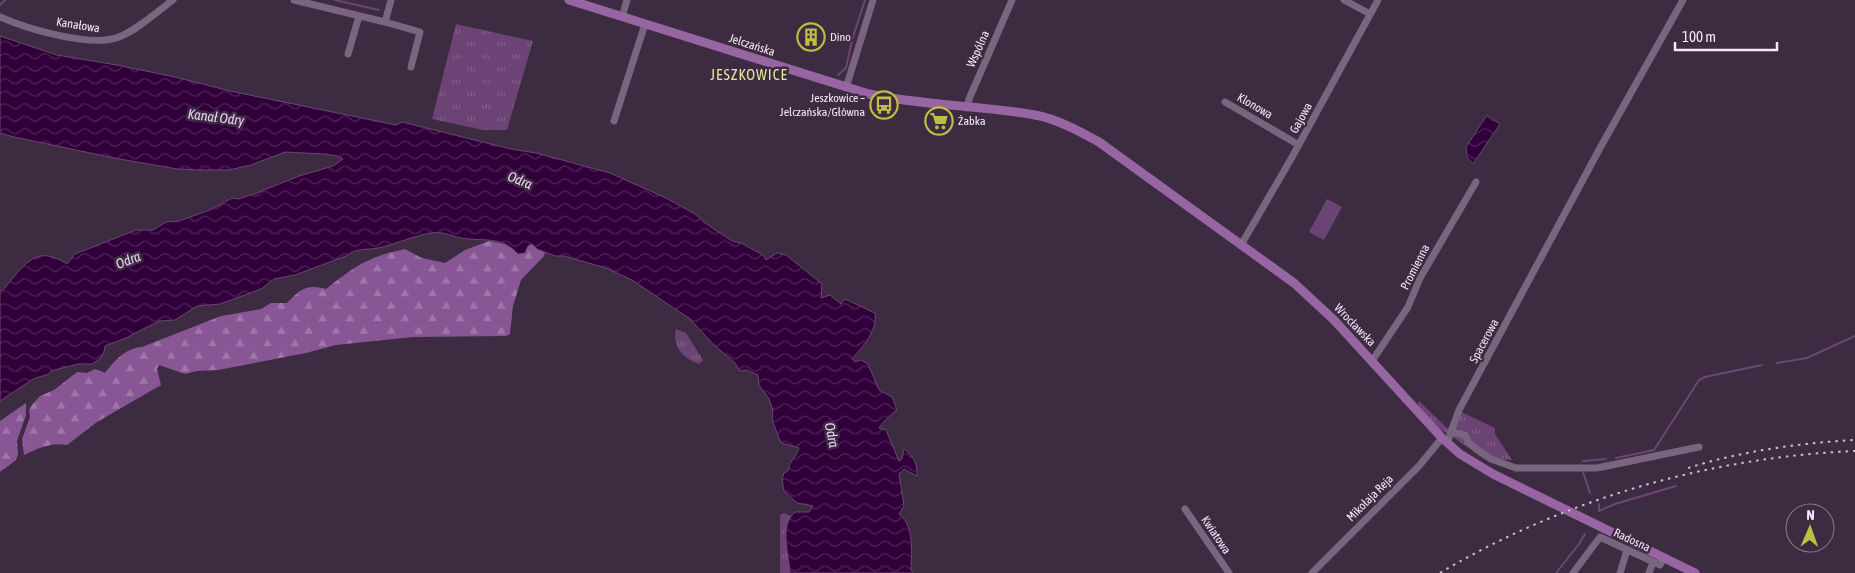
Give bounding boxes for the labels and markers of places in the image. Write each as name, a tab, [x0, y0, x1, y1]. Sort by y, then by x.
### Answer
building icon: Dino	[796, 22, 826, 52]
place label: Dino	[830, 30, 851, 44]
bus stop icon: Jeszkowice – Jelczańska/Główna	[869, 90, 899, 120]
place label: Jeszkowice – Jelczańska/Główna	[780, 91, 865, 119]
supermarket icon: Żabka	[924, 106, 954, 136]
place label: Żabka	[958, 114, 986, 128]

